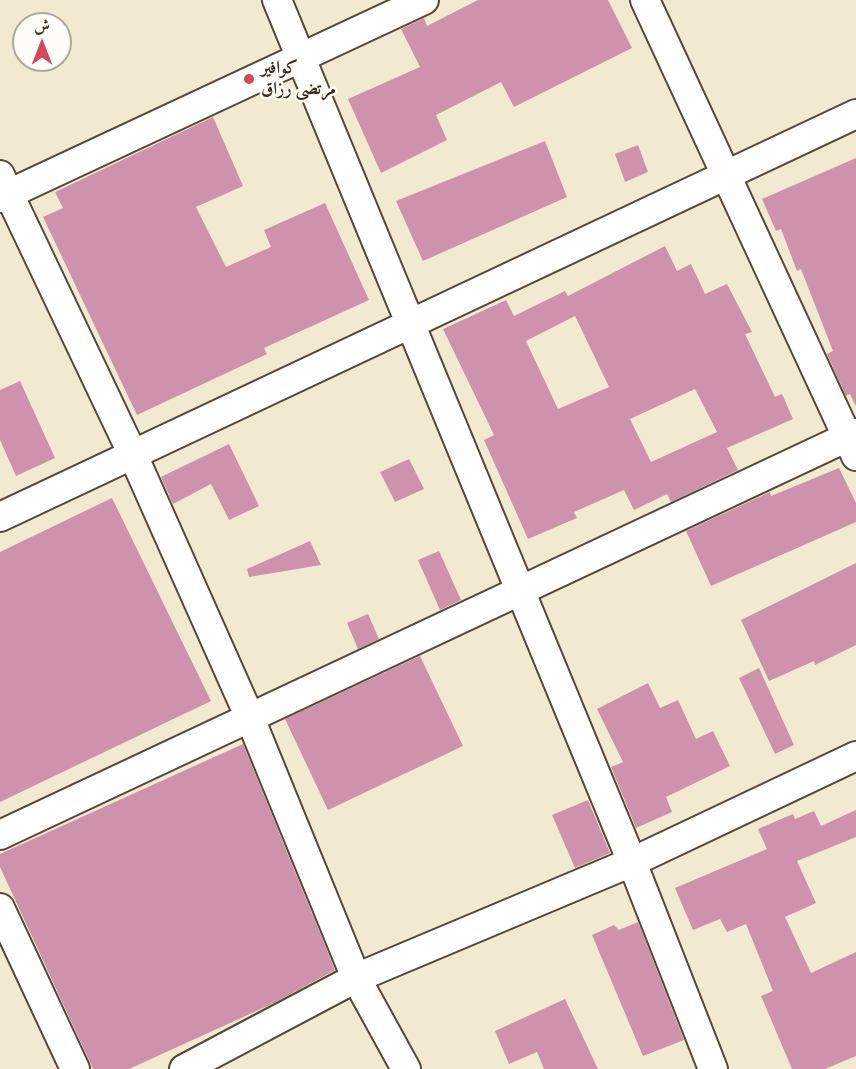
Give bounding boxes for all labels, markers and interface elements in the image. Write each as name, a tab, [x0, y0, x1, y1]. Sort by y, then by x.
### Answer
north arrow	[12, 12, 72, 72]
text: ش	[34, 16, 50, 35]
place label: كوافير مرتضى رزاق	[261, 58, 336, 100]
marker: كوافير مرتضى رزاق	[242, 72, 256, 86]

